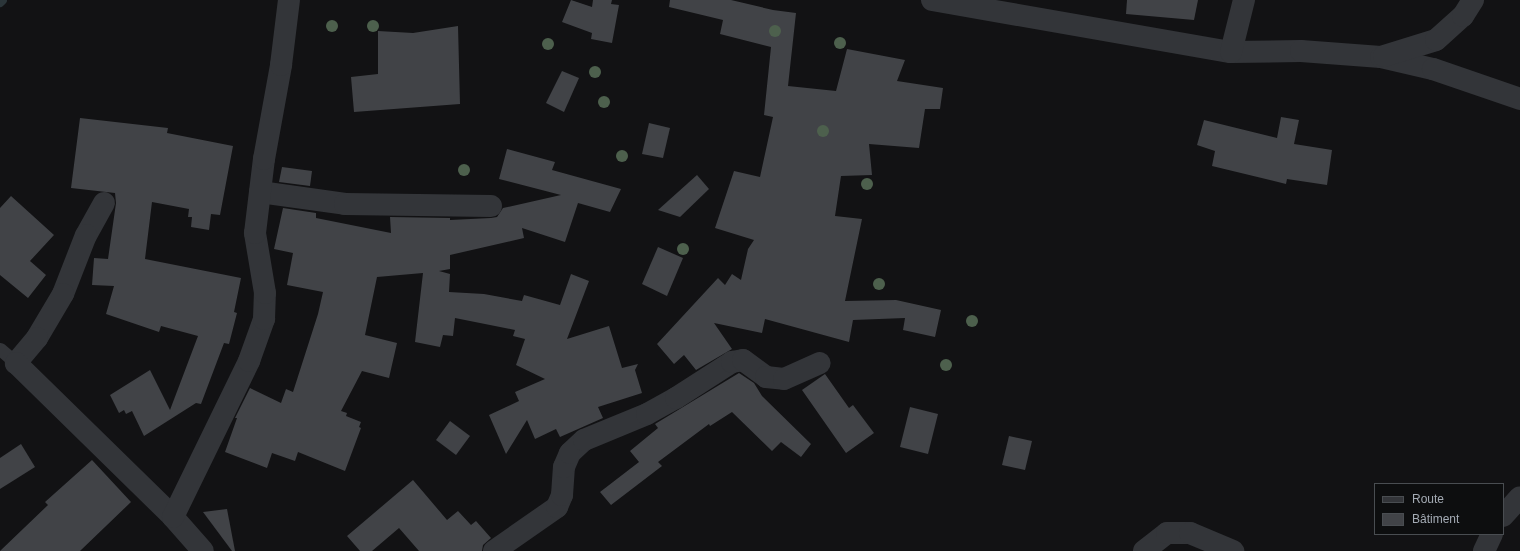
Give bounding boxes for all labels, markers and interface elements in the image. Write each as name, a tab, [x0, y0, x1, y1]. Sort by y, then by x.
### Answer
legend	[1374, 483, 1504, 535]
text: Route	[1412, 492, 1444, 506]
text: Bâtiment	[1412, 512, 1459, 526]

